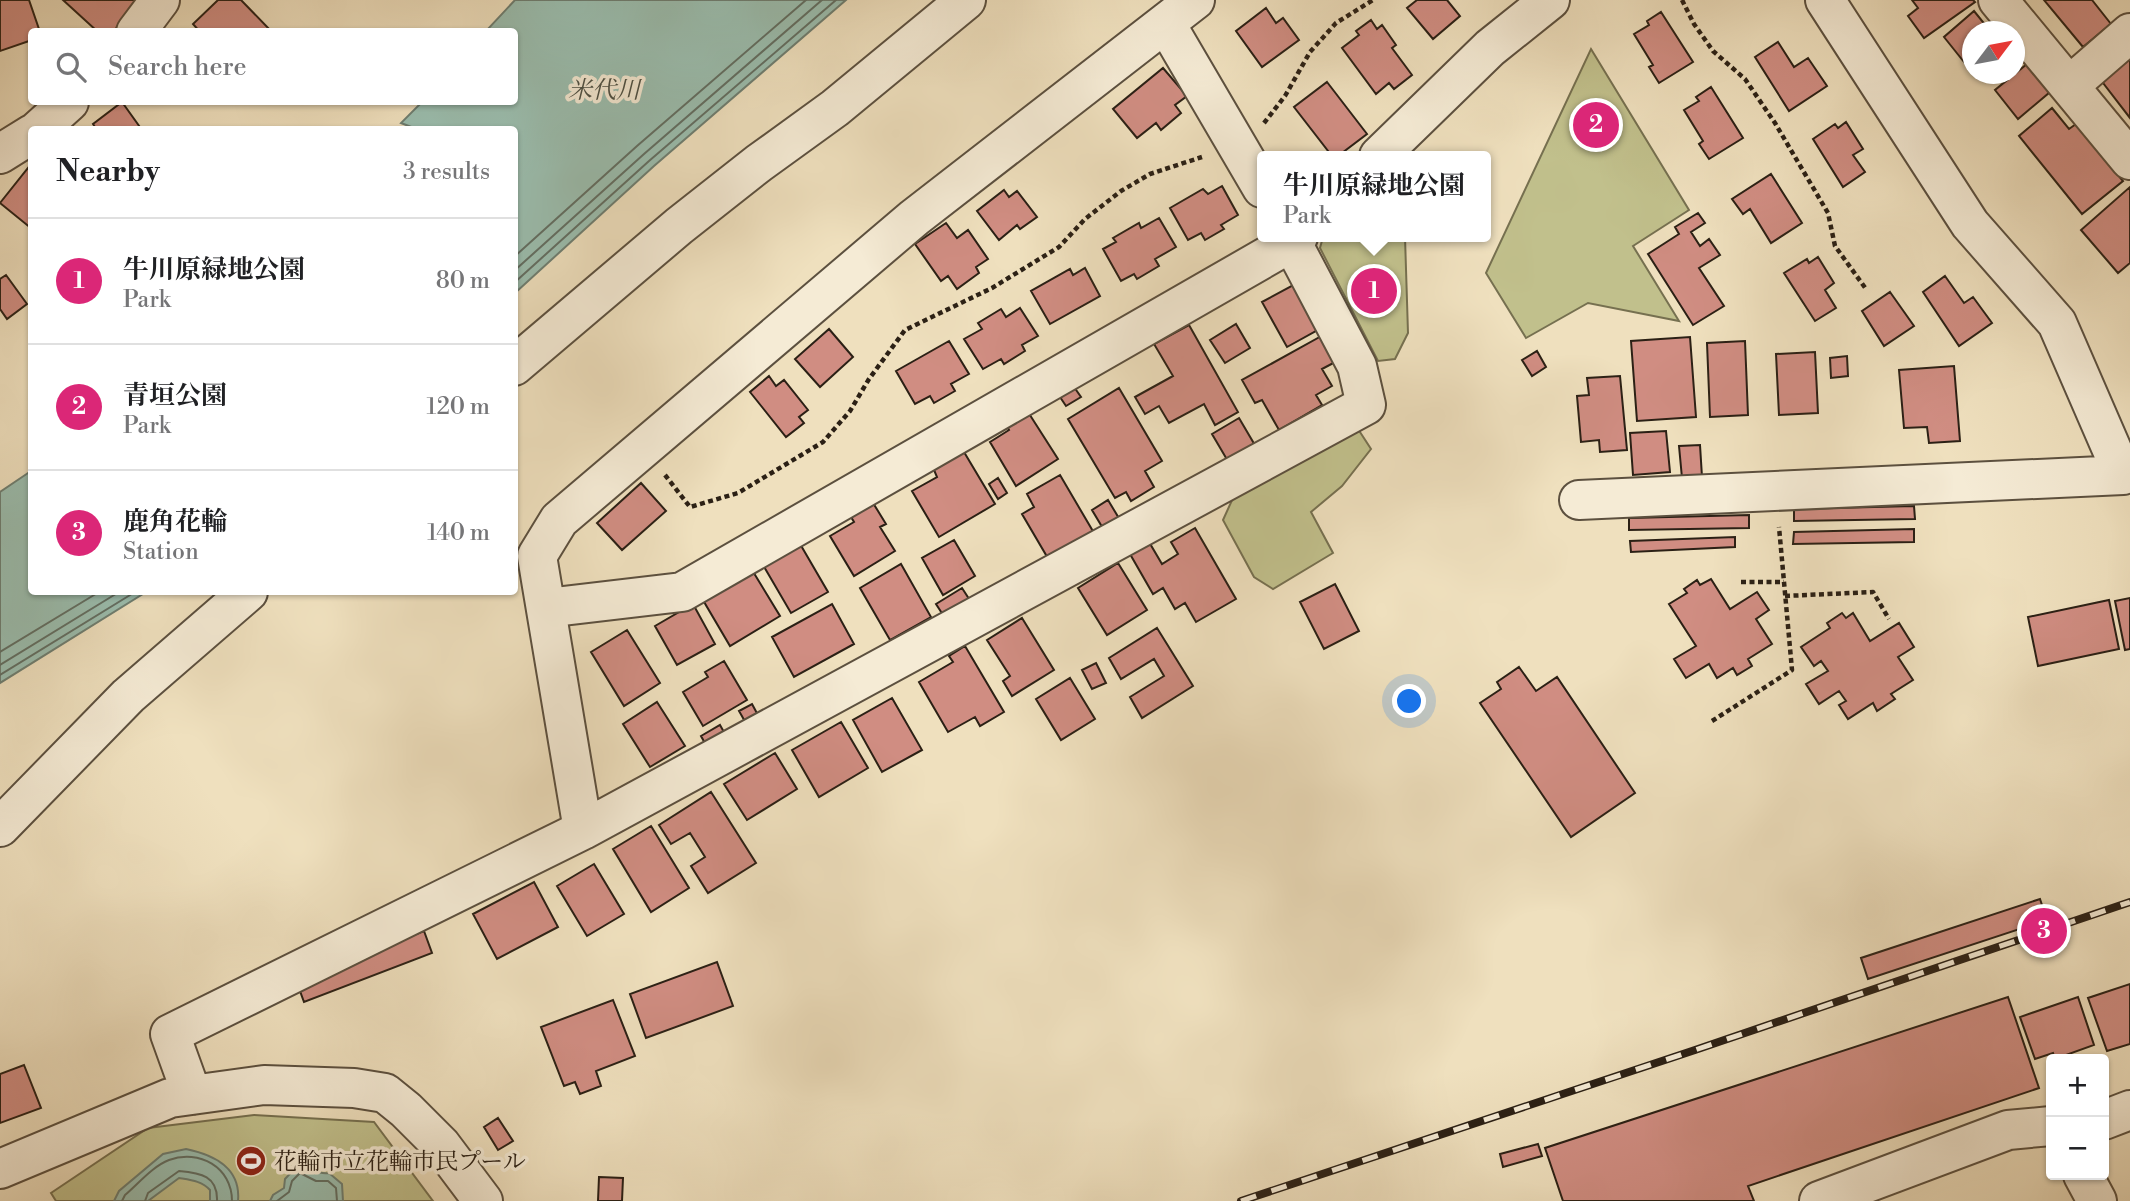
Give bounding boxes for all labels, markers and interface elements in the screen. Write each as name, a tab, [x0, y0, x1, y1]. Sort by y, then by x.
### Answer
north arrow	[1962, 21, 2025, 84]
search box	[28, 28, 518, 105]
icon: search	[52, 48, 90, 86]
text: Search here	[108, 51, 247, 83]
water label: 米代川	[568, 76, 643, 106]
pin: 2	[1573, 99, 1619, 151]
popup	[1257, 151, 1491, 242]
text: Nearby	[56, 153, 160, 191]
text: 3 results	[403, 158, 490, 186]
text: 牛川原緑地公園	[1283, 170, 1465, 202]
text: Park	[1283, 202, 1331, 230]
text: 牛川原緑地公園	[123, 254, 305, 286]
pin: 1	[1351, 265, 1397, 317]
text: 1	[73, 267, 85, 295]
text: 80 m	[436, 267, 490, 295]
text: Park	[123, 286, 171, 314]
text: 青垣公園	[123, 380, 227, 412]
text: 2	[72, 393, 86, 421]
text: 120 m	[426, 393, 490, 421]
text: Park	[123, 412, 171, 440]
text: 鹿角花輪	[123, 506, 227, 538]
text: 3	[72, 519, 86, 547]
text: 140 m	[427, 519, 490, 547]
text: Station	[123, 538, 199, 566]
your location	[1392, 684, 1426, 718]
pin: 3	[2021, 905, 2067, 957]
map controls	[2046, 1054, 2109, 1180]
button: +	[2046, 1054, 2109, 1117]
button: −	[2046, 1117, 2109, 1180]
sports icon: 花輪市立花輪市民プール	[234, 1144, 268, 1178]
place label: 花輪市立花輪市民プール	[274, 1148, 526, 1176]

